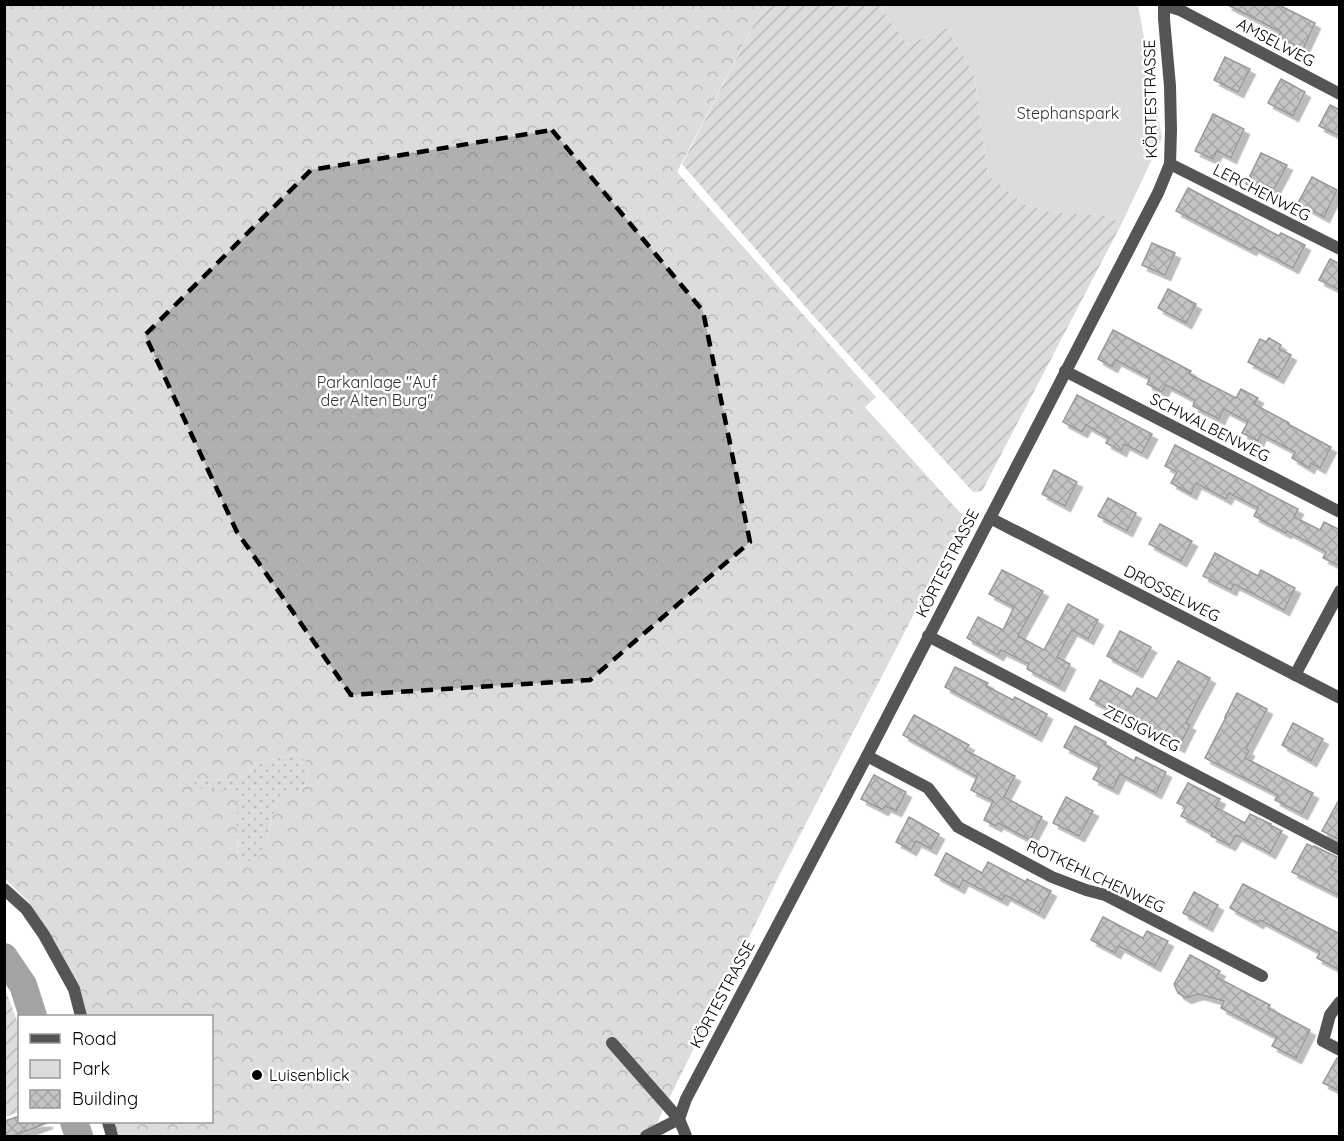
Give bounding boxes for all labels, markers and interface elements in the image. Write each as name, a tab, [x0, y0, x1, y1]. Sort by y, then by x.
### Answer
street label: AMSELWEG	[1234, 13, 1318, 71]
street label: KÖRTESTRASSE	[1139, 39, 1161, 159]
park label: Stephanspark	[1017, 103, 1119, 123]
street label: LERCHENWEG	[1210, 159, 1314, 225]
park label: Parkanlage "Auf der Alten Burg"	[317, 372, 437, 410]
street label: SCHWALBENWEG	[1147, 388, 1273, 466]
street label: KÖRTESTRASSE	[911, 505, 983, 621]
street label: DROSSELWEG	[1121, 560, 1223, 626]
street label: ZEISIGWEG	[1100, 700, 1184, 756]
street label: ROTKEHLCHENWEG	[1024, 835, 1168, 917]
street label: KÖRTESTRASSE	[685, 937, 759, 1051]
legend	[18, 1015, 213, 1123]
text: Road	[72, 1027, 117, 1050]
text: Park	[72, 1057, 110, 1080]
place label: Luisenblick	[269, 1065, 349, 1085]
marker: Luisenblick	[250, 1068, 264, 1082]
text: Building	[72, 1087, 138, 1110]

